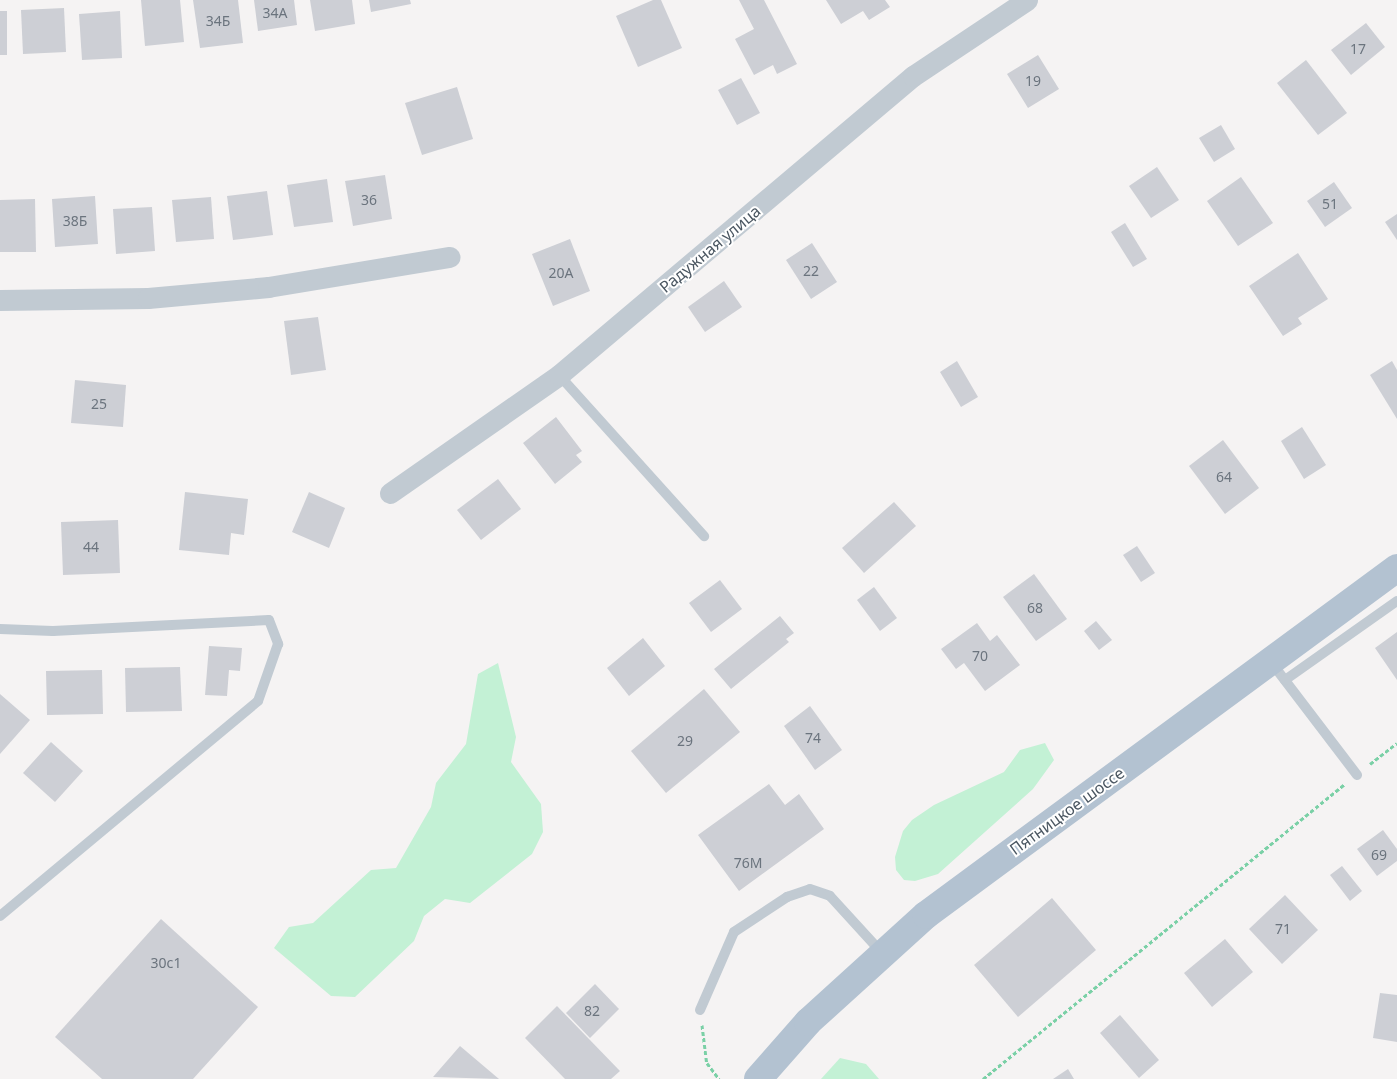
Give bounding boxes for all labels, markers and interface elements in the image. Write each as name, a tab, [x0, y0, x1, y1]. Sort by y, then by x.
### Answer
house number: 34А	[263, 5, 287, 21]
house number: 34Б	[206, 13, 230, 29]
house number: 17	[1350, 41, 1366, 57]
house number: 19	[1025, 73, 1041, 89]
house number: 36	[361, 192, 377, 208]
house number: 51	[1322, 196, 1338, 212]
street label: Радужная улица	[656, 201, 764, 297]
house number: 38Б	[63, 213, 87, 229]
house number: 22	[803, 263, 819, 279]
house number: 20А	[549, 265, 573, 281]
house number: 25	[91, 396, 107, 412]
house number: 64	[1216, 469, 1232, 485]
house number: 44	[83, 539, 99, 555]
house number: 68	[1027, 600, 1043, 616]
house number: 70	[972, 648, 988, 664]
house number: 74	[805, 730, 821, 746]
house number: 29	[677, 733, 693, 749]
street label: Пятницкое шоссе	[1006, 763, 1128, 859]
house number: 69	[1371, 847, 1387, 863]
house number: 76М	[734, 855, 762, 871]
house number: 71	[1275, 921, 1291, 937]
house number: 30с1	[151, 955, 181, 971]
house number: 82	[584, 1003, 600, 1019]

